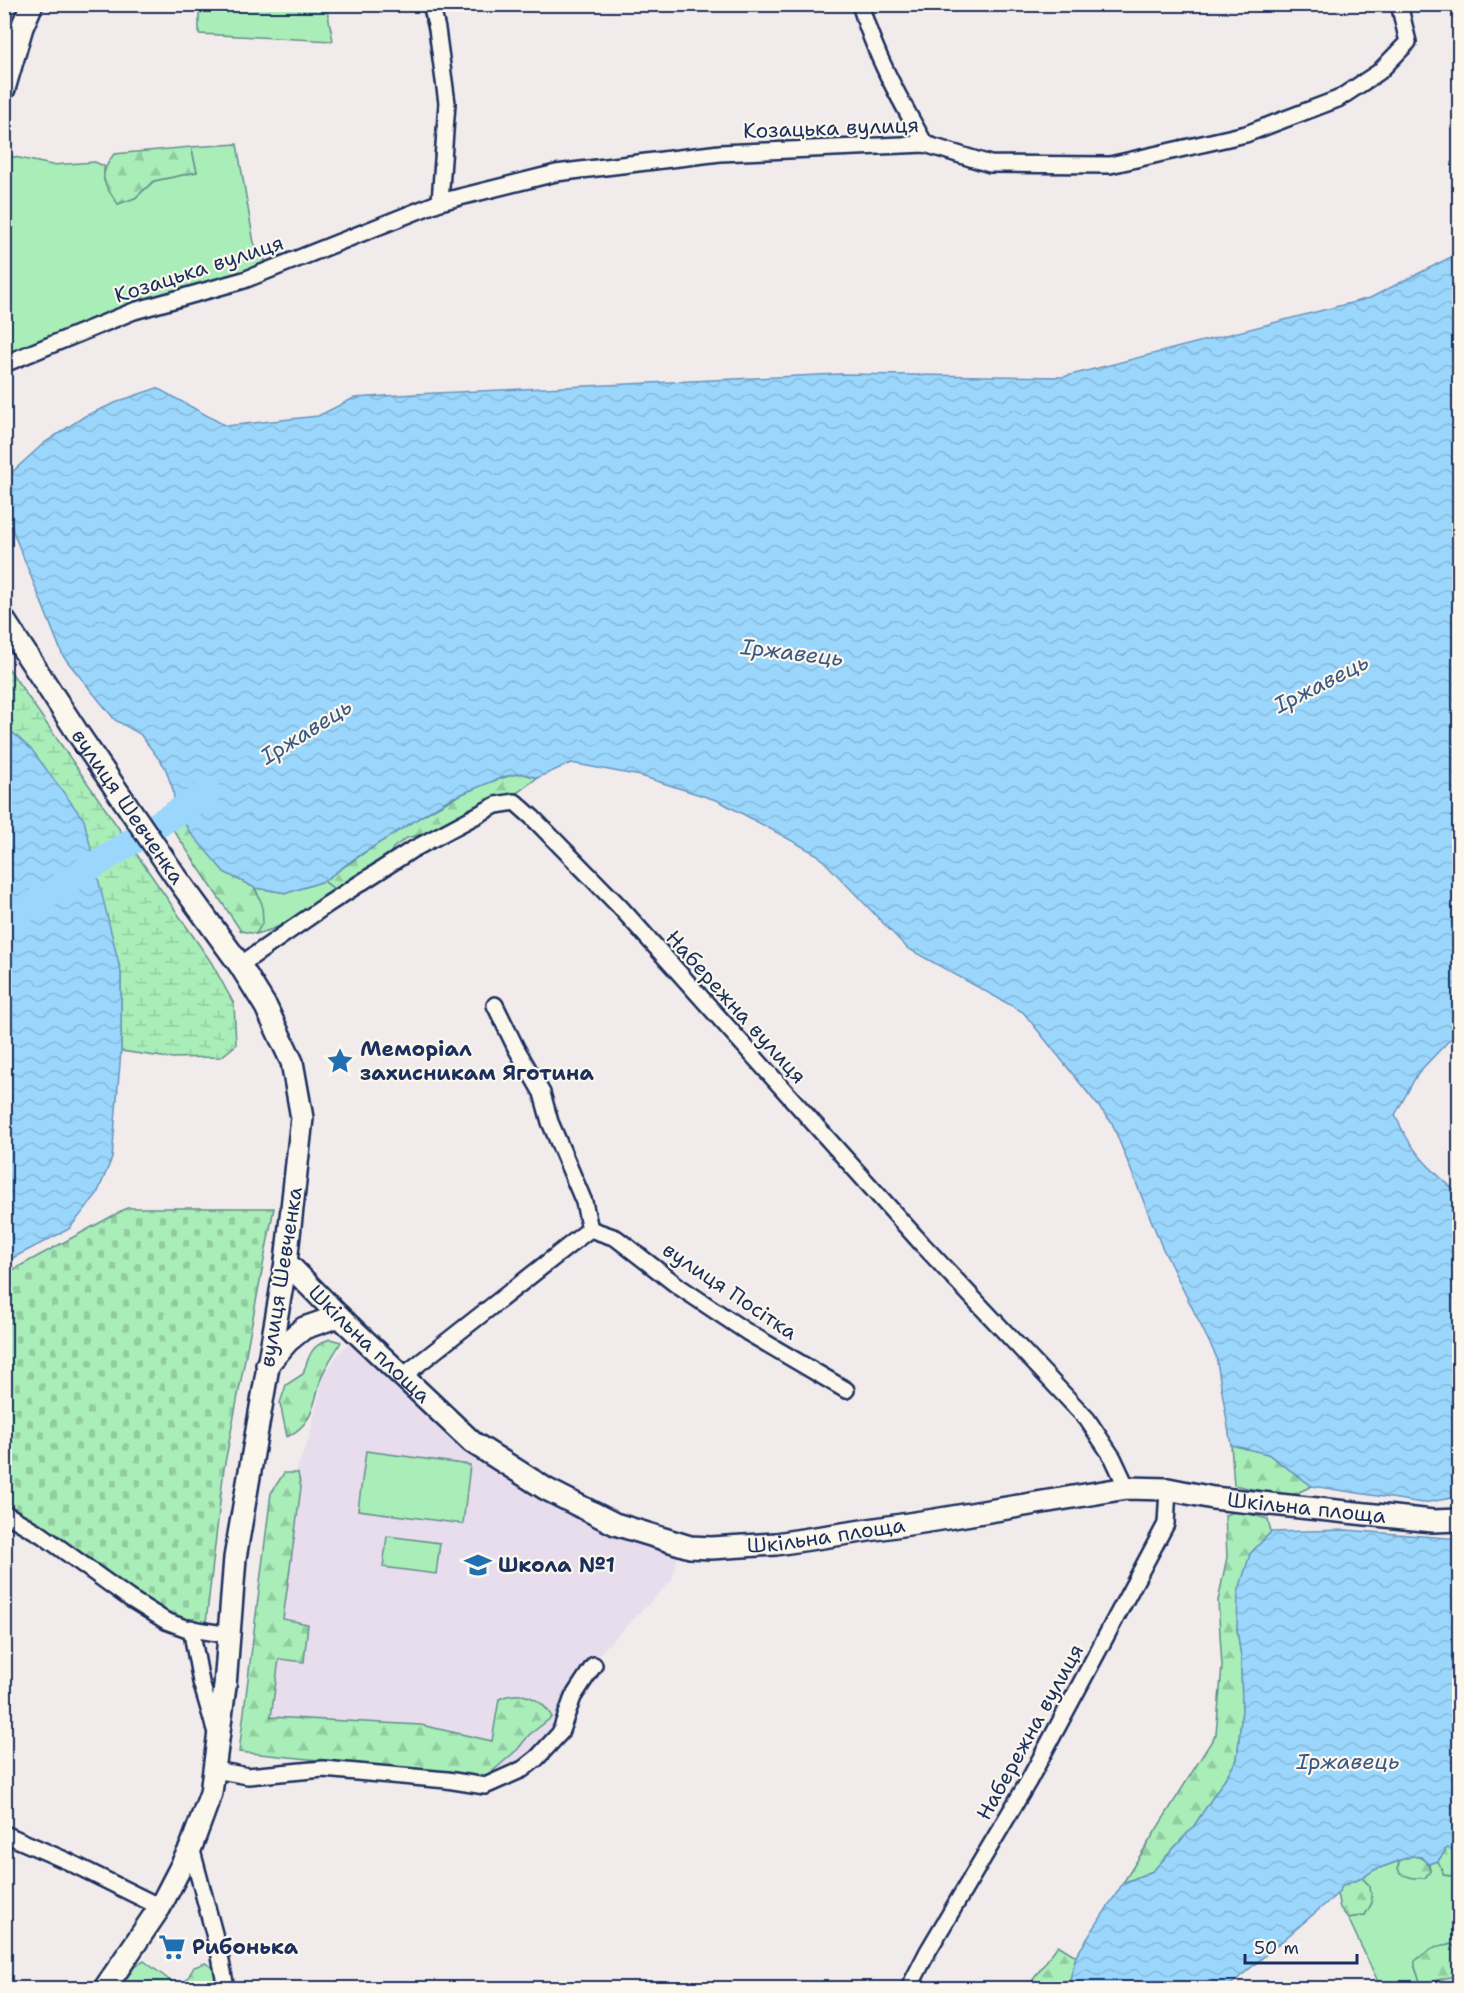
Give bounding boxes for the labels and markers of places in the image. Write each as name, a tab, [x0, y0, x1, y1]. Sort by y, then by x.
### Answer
place label: Меморіал захисникам Яготина	[360, 1035, 594, 1087]
place icon: Меморіал захисникам Яготина	[325, 1046, 355, 1076]
school or university icon: Школа №1	[463, 1550, 493, 1580]
place label: Школа №1	[498, 1551, 615, 1579]
supermarket icon: Рибонька	[157, 1932, 187, 1962]
place label: Рибонька	[192, 1933, 299, 1961]

